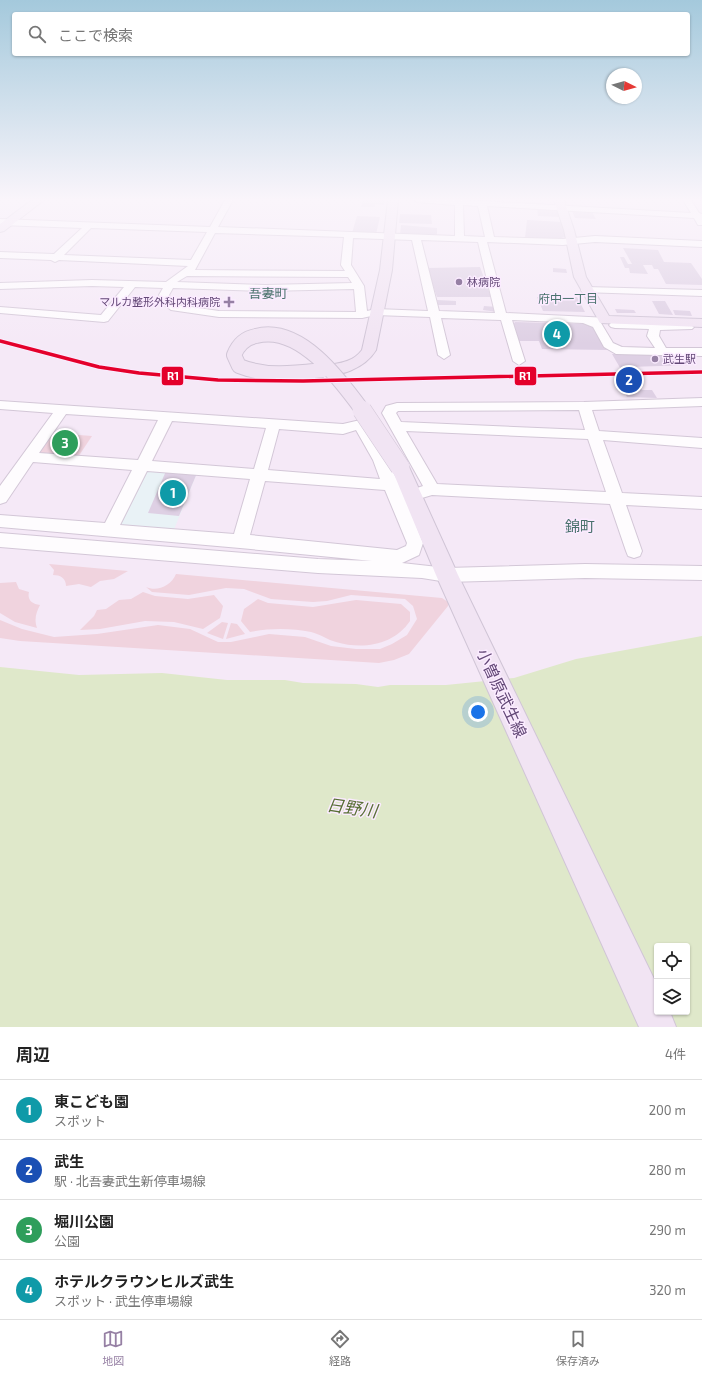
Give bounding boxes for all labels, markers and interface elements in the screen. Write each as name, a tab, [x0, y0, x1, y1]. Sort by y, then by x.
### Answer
search box	[12, 12, 690, 56]
icon: search	[26, 23, 48, 45]
text: ここで検索	[58, 26, 133, 44]
north arrow	[606, 68, 642, 104]
place label: 林病院	[467, 275, 500, 288]
marker: 林病院	[454, 277, 464, 287]
district label: 吾妻町	[248, 285, 288, 301]
district label: 府中一丁目	[538, 291, 598, 305]
place label: マルカ整形外科内科病院	[99, 295, 220, 308]
marker: マルカ整形外科内科病院	[223, 296, 235, 308]
pin: 4	[544, 319, 570, 349]
place label: 武生駅	[663, 352, 696, 365]
marker: 武生駅	[650, 354, 660, 364]
pin: 2	[616, 365, 642, 395]
line badge: R1	[161, 366, 184, 386]
line badge: R1	[514, 366, 537, 386]
text: R1	[167, 369, 179, 382]
text: R1	[519, 369, 531, 382]
pin: 3	[52, 428, 78, 458]
pin: 1	[160, 478, 186, 508]
district label: 錦町	[565, 517, 595, 535]
street label: 小曽原武生線	[474, 645, 531, 740]
your location	[468, 702, 488, 722]
water label: 日野川	[325, 794, 381, 821]
map controls	[654, 943, 690, 1015]
button: locate	[654, 943, 690, 979]
button: layers	[654, 979, 690, 1015]
text: 周辺	[16, 1044, 50, 1064]
text: 4件	[665, 1046, 686, 1062]
text: 東こども園	[54, 1092, 129, 1110]
text: 1	[26, 1102, 32, 1118]
text: 200 m	[649, 1102, 686, 1118]
text: スポット	[54, 1113, 106, 1129]
text: 武生	[54, 1152, 84, 1170]
text: 2	[25, 1162, 33, 1178]
text: 280 m	[649, 1162, 686, 1178]
text: 駅 · 北吾妻武生新停車場線	[54, 1173, 206, 1189]
text: 堀川公園	[54, 1212, 114, 1230]
text: 3	[25, 1222, 33, 1238]
text: 290 m	[649, 1222, 686, 1238]
text: 公園	[54, 1233, 80, 1249]
text: ホテルクラウンヒルズ武生	[54, 1272, 234, 1290]
text: 4	[25, 1282, 33, 1298]
text: 320 m	[649, 1282, 686, 1298]
text: スポット · 武生停車場線	[54, 1293, 193, 1309]
tab: 地図	[102, 1328, 124, 1368]
tab: 経路	[329, 1328, 351, 1368]
tab: 保存済み	[556, 1328, 600, 1368]

